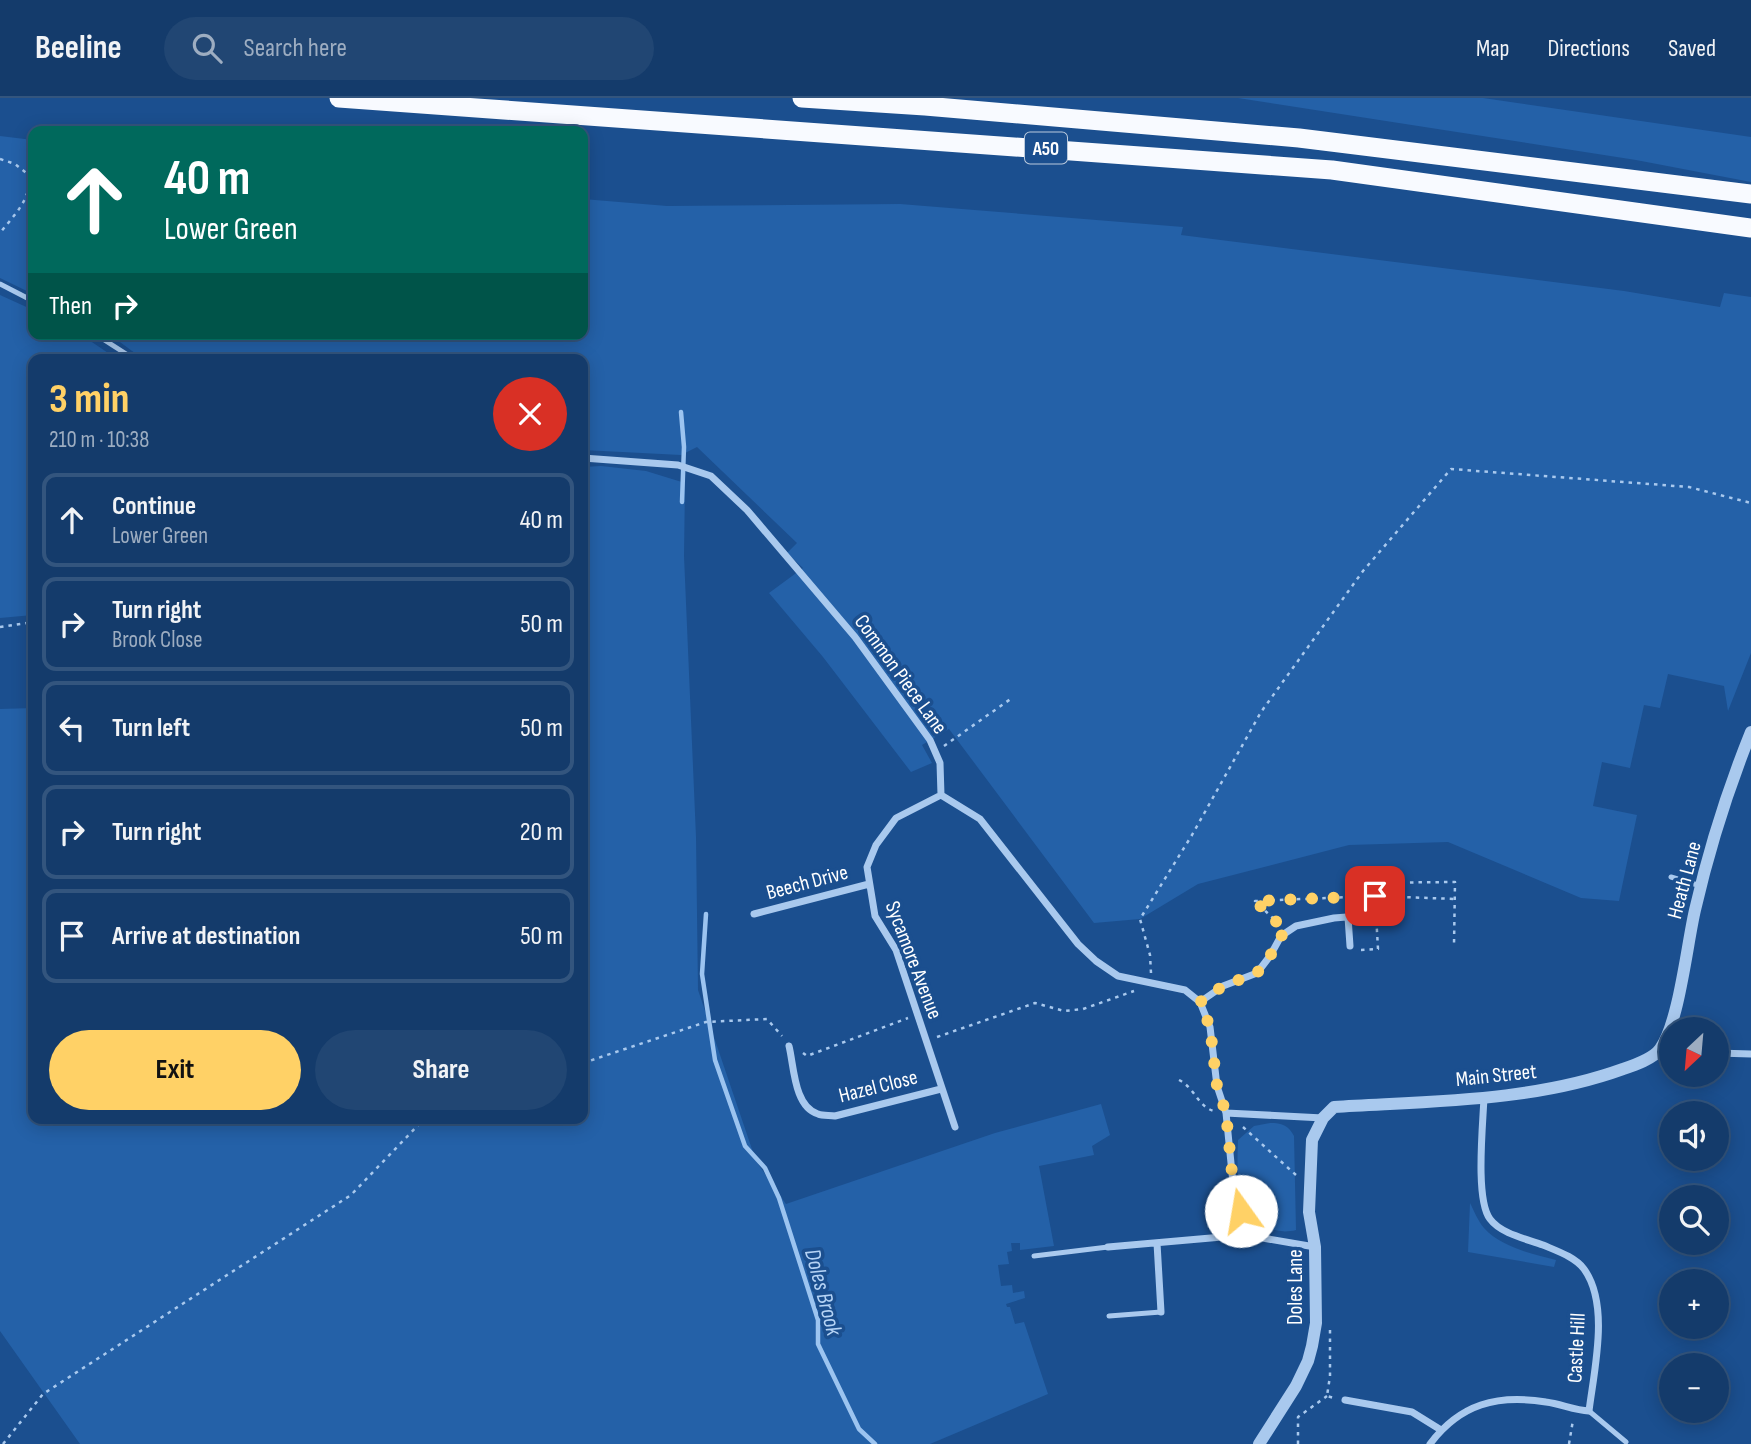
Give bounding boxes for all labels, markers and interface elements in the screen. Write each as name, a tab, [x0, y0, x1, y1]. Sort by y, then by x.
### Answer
search box	[164, 17, 654, 80]
text: Beeline	[35, 28, 122, 68]
icon: search	[188, 29, 226, 67]
text: Search here	[244, 33, 347, 64]
text: Map	[1476, 34, 1509, 63]
text: Directions	[1547, 34, 1630, 63]
text: Saved	[1668, 34, 1716, 63]
road number: A50	[1025, 132, 1067, 164]
text: 40 m	[164, 150, 250, 209]
icon: ahead	[49, 154, 140, 245]
text: Lower Green	[164, 210, 298, 249]
icon: right	[106, 287, 144, 325]
text: Then	[49, 291, 92, 322]
text: 3 min	[49, 374, 129, 425]
button: close	[493, 377, 567, 451]
text: 210 m · 10:38	[49, 426, 149, 454]
text: Continue	[112, 491, 196, 522]
icon: ahead	[53, 501, 91, 539]
text: 40 m	[520, 505, 563, 536]
text: Lower Green	[112, 522, 208, 550]
text: Turn right	[112, 595, 201, 626]
icon: right	[53, 605, 91, 643]
text: 50 m	[520, 609, 563, 640]
street label: Common Piece Lane	[849, 610, 952, 739]
text: Brook Close	[112, 626, 202, 654]
icon: left	[53, 709, 91, 747]
text: Turn left	[112, 713, 190, 744]
text: 50 m	[520, 713, 563, 744]
icon: right	[53, 813, 91, 851]
text: Turn right	[112, 817, 201, 848]
text: 20 m	[520, 817, 563, 848]
street label: Heath Lane	[1662, 839, 1707, 922]
street label: Beech Drive	[764, 860, 851, 905]
pin	[1345, 866, 1405, 926]
icon: arrive	[1356, 877, 1394, 915]
street label: Sycamore Avenue	[880, 898, 947, 1023]
icon: arrive	[53, 917, 91, 955]
text: Arrive at destination	[112, 921, 300, 952]
text: 50 m	[520, 921, 563, 952]
north arrow	[1659, 1017, 1729, 1087]
map controls	[1659, 1017, 1729, 1423]
button: Exit	[49, 1030, 301, 1110]
button: Share	[315, 1030, 567, 1110]
street label: Main Street	[1454, 1059, 1538, 1092]
street label: Hazel Close	[836, 1065, 920, 1108]
button: sound	[1659, 1101, 1729, 1171]
position arrow	[1204, 1174, 1278, 1248]
button: search	[1659, 1185, 1729, 1255]
water label: Doles Brook	[798, 1246, 848, 1340]
street label: Doles Lane	[1283, 1249, 1308, 1325]
button: +	[1659, 1269, 1729, 1339]
street label: Castle Hill	[1562, 1312, 1591, 1384]
button: −	[1659, 1353, 1729, 1423]

